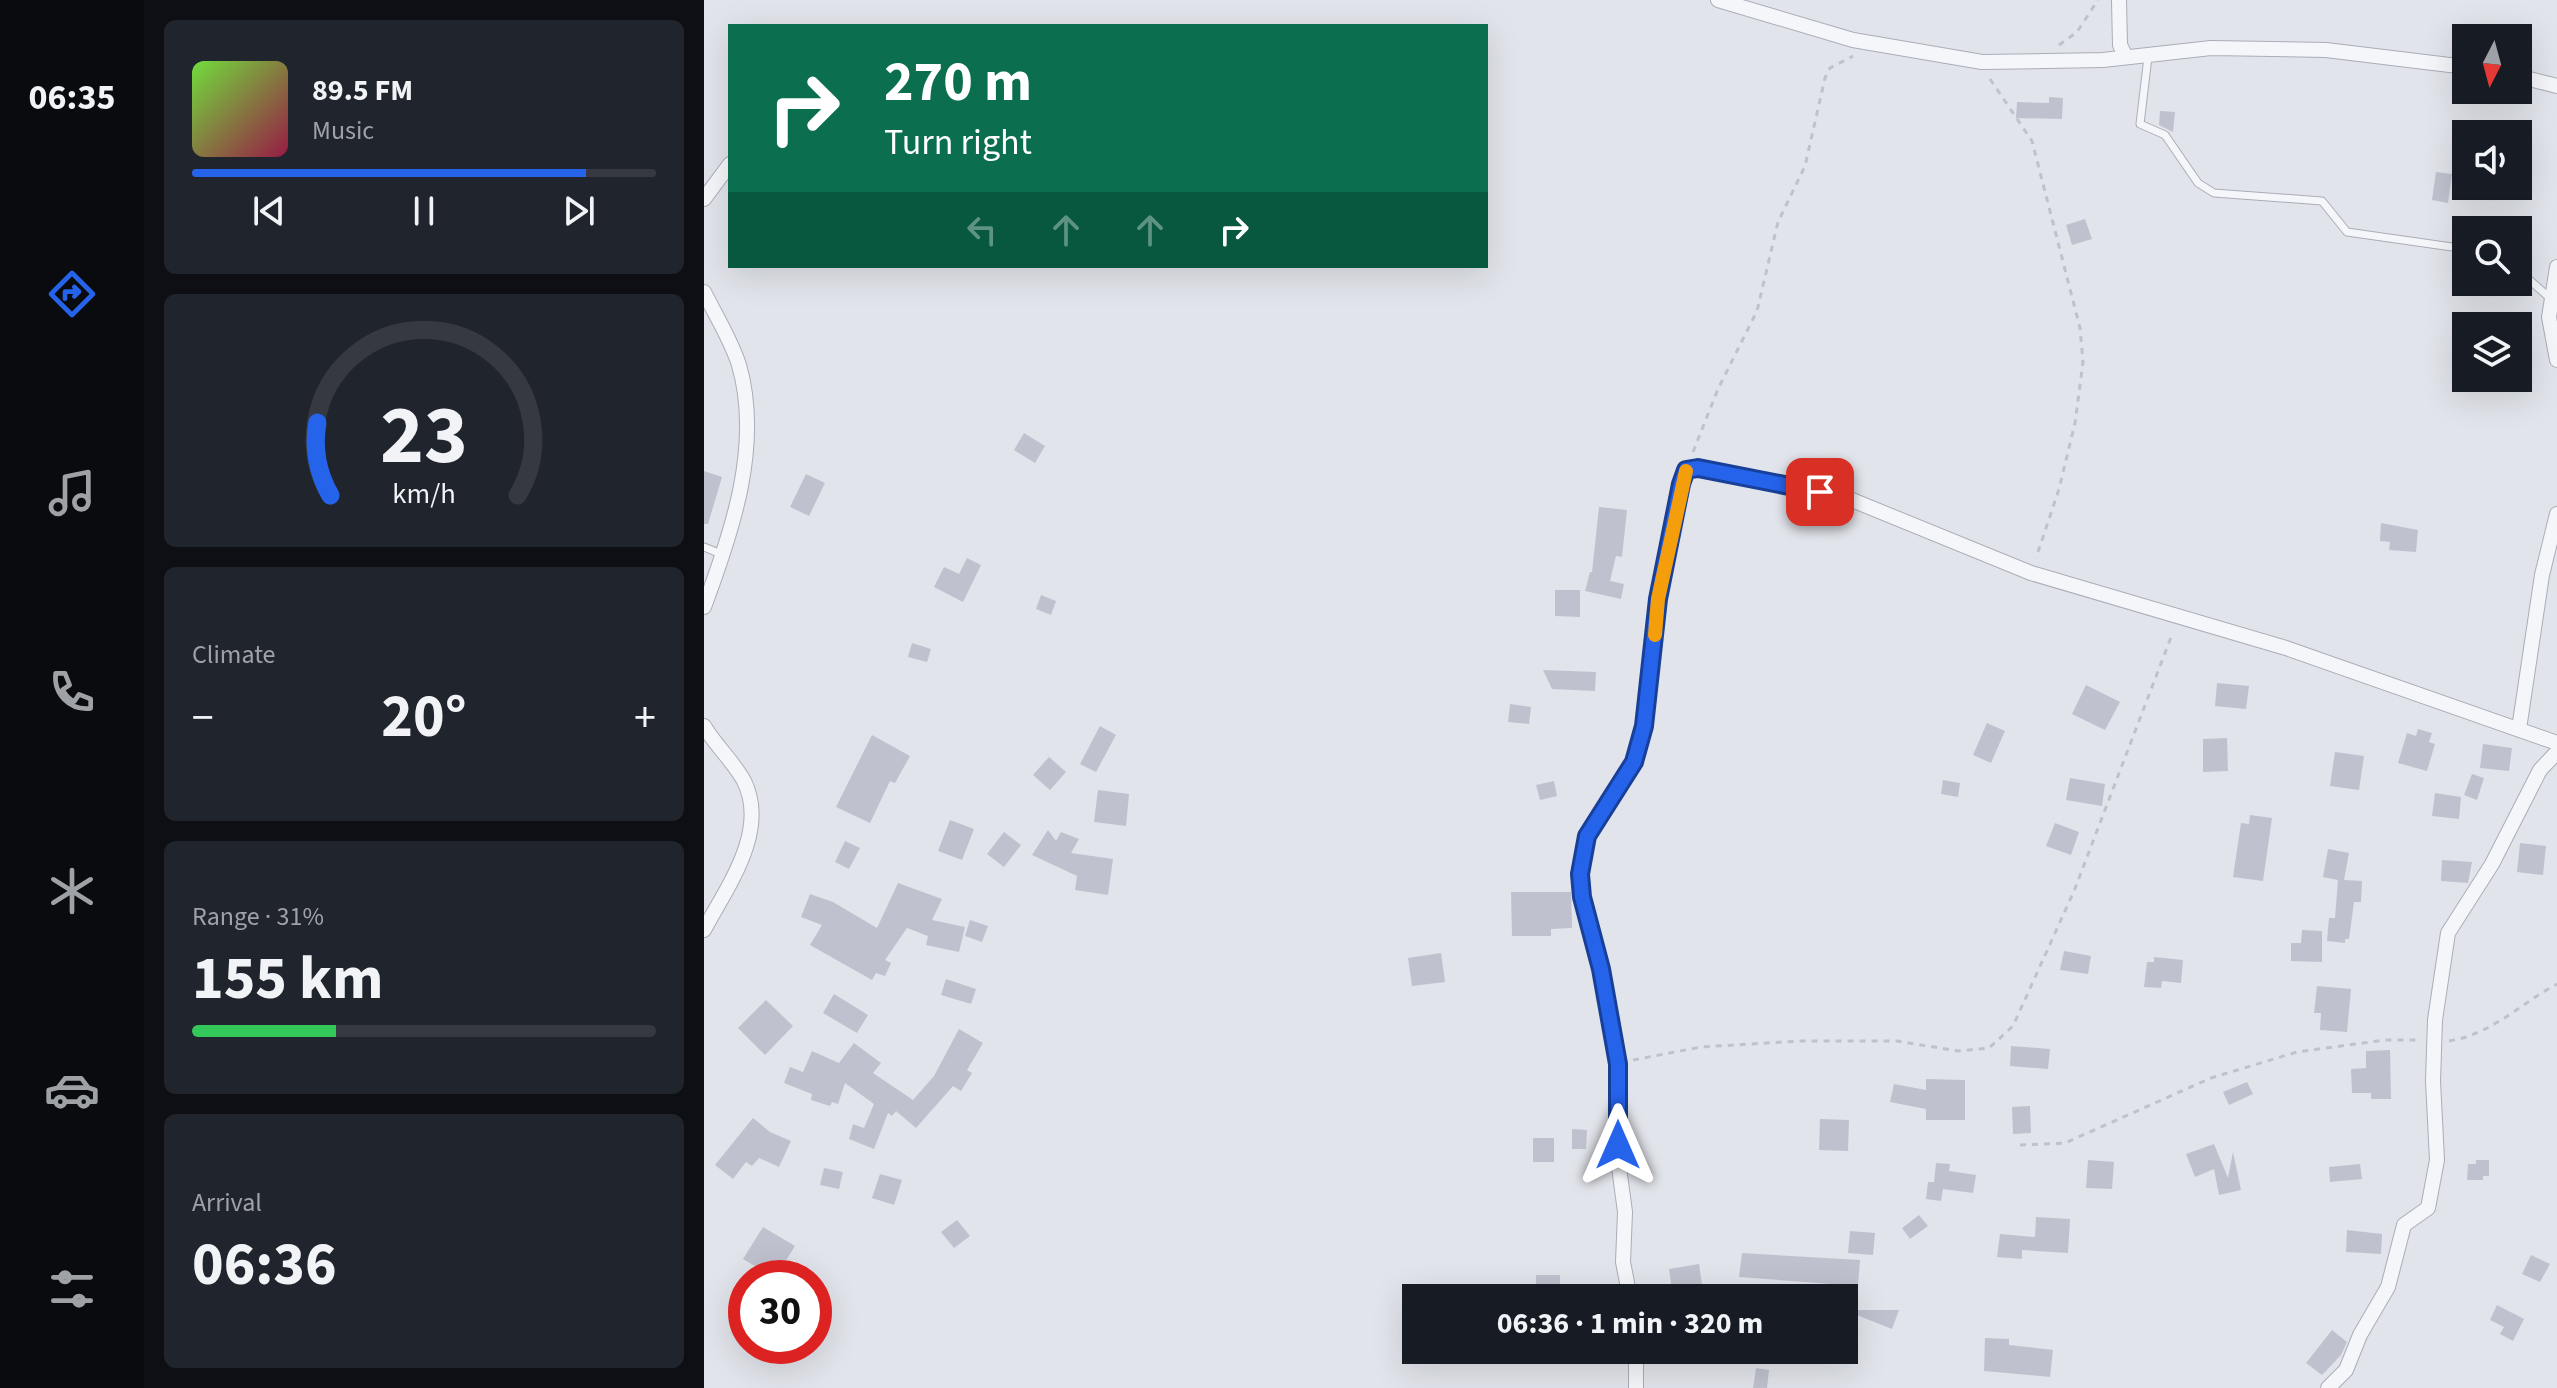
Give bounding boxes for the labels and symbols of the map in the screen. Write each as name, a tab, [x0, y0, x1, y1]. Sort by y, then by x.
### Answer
north arrow	[2452, 24, 2532, 104]
pin	[1786, 458, 1854, 526]
position arrow	[1576, 1103, 1660, 1187]
speed limit sign: 30	[728, 1260, 832, 1364]

